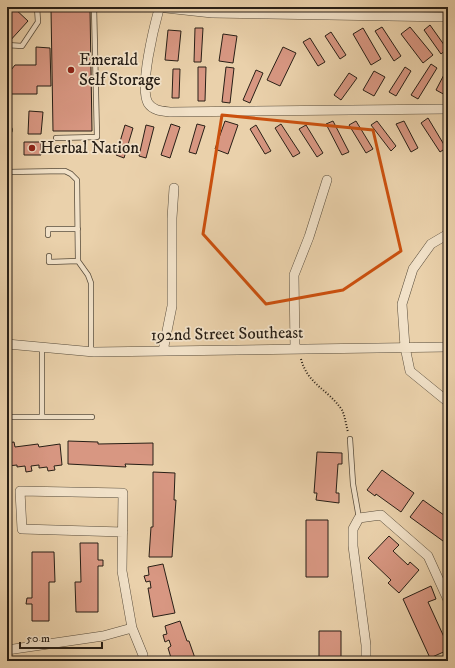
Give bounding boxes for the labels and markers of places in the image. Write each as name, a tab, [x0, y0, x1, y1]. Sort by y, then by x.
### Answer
place label: Emerald Self Storage	[79, 49, 161, 91]
marker: Emerald Self Storage	[66, 65, 76, 75]
place label: Herbal Nation	[40, 137, 139, 159]
marker: Herbal Nation	[27, 143, 37, 153]

